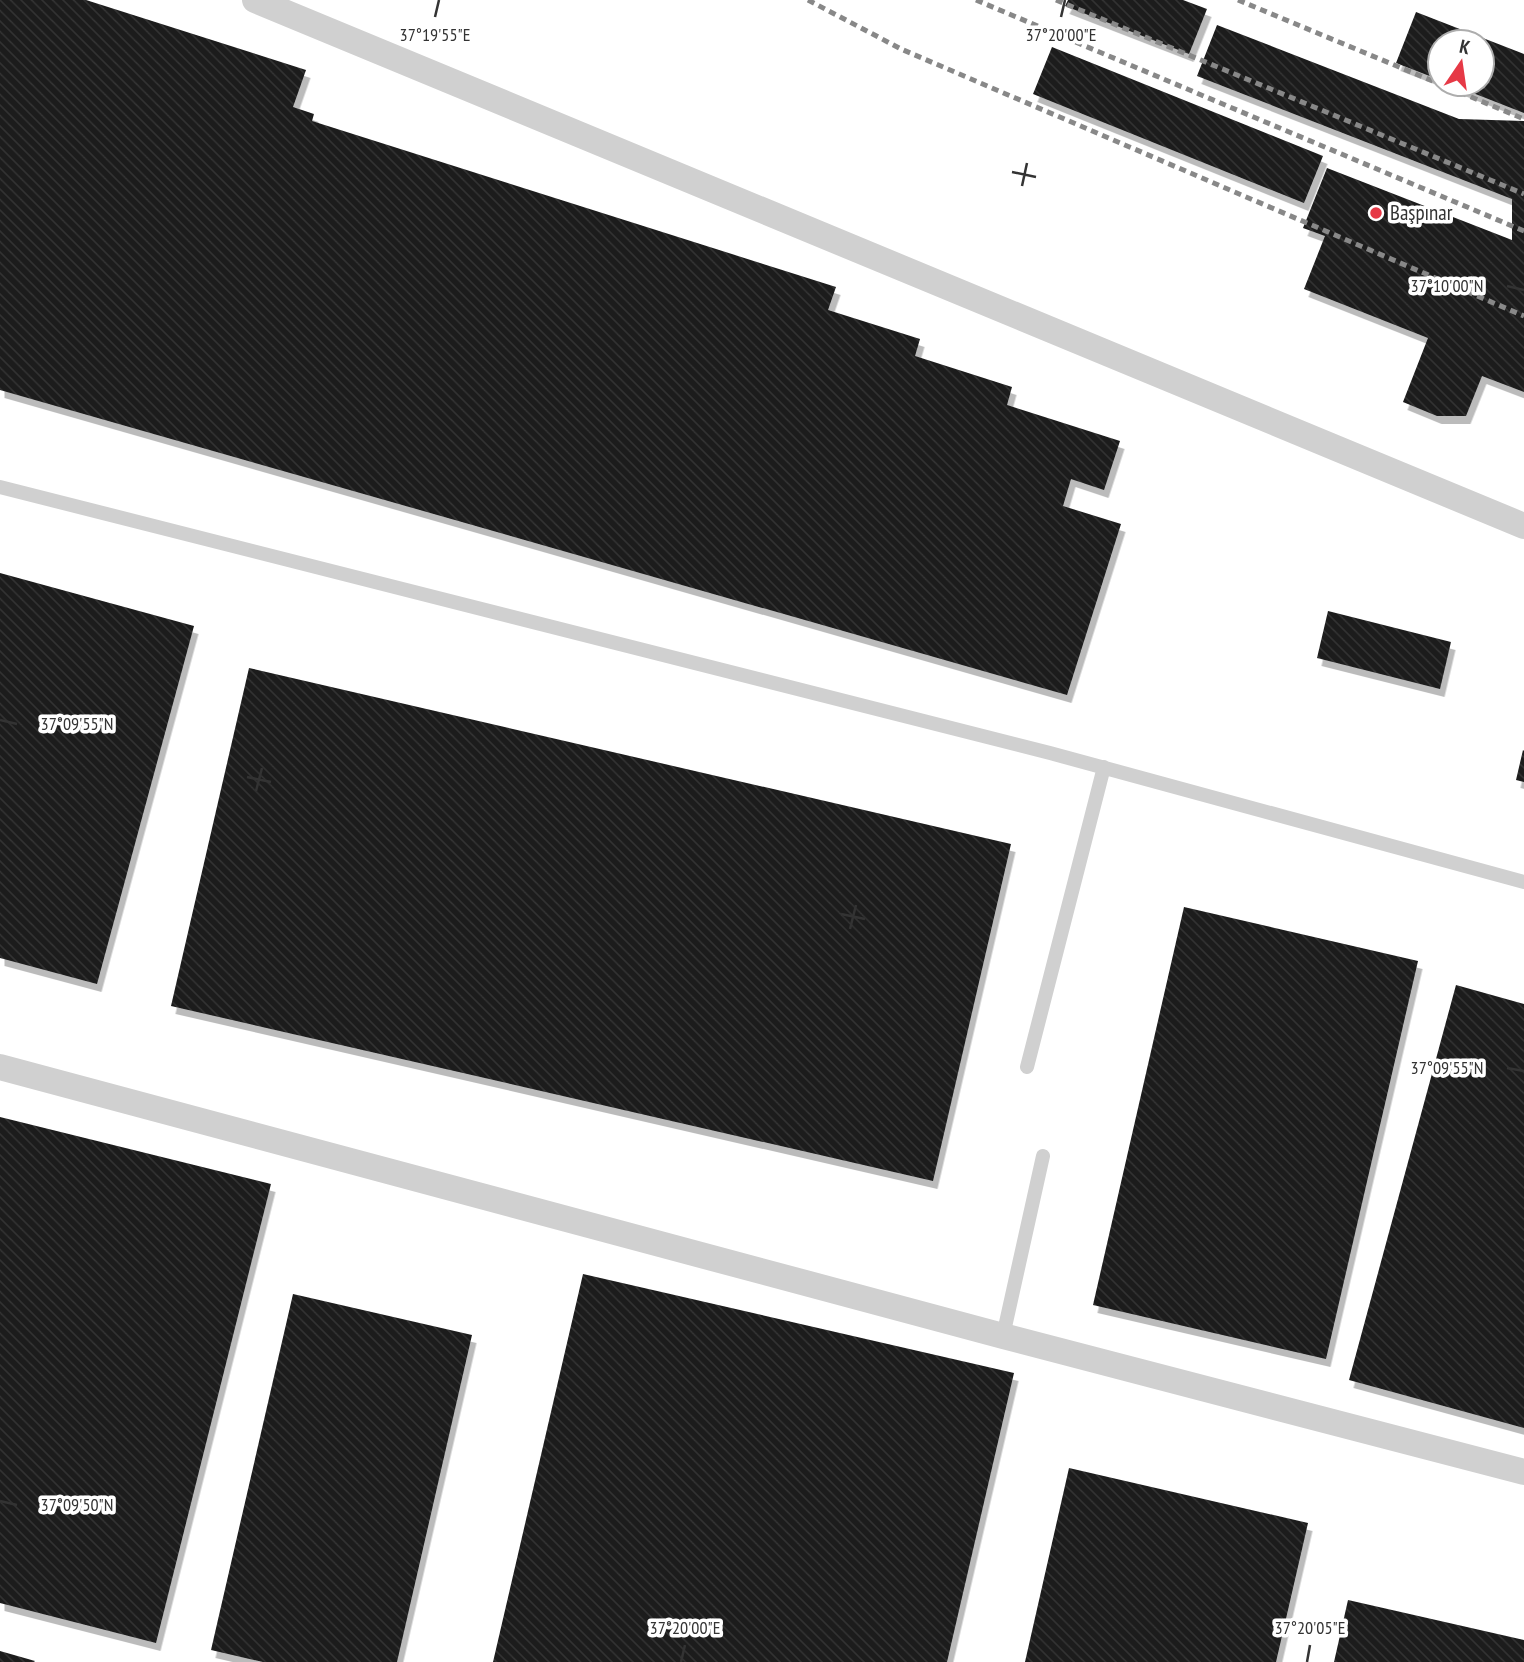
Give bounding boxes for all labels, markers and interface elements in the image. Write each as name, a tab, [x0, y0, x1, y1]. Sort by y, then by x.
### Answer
text: 37°19'55"E	[400, 23, 470, 46]
text: 37°20'00"E	[1026, 23, 1096, 46]
north arrow	[1426, 28, 1496, 98]
text: K	[1457, 34, 1472, 59]
place label: Başpınar	[1390, 199, 1453, 226]
marker: Başpınar	[1368, 205, 1384, 221]
text: 37°10'00"N	[1411, 274, 1483, 297]
text: 37°09'55"N	[41, 712, 113, 735]
text: 37°09'55"N	[1411, 1056, 1483, 1079]
text: 37°09'50"N	[41, 1493, 113, 1516]
text: 37°20'00"E	[650, 1616, 720, 1639]
text: 37°20'05"E	[1275, 1616, 1345, 1639]

